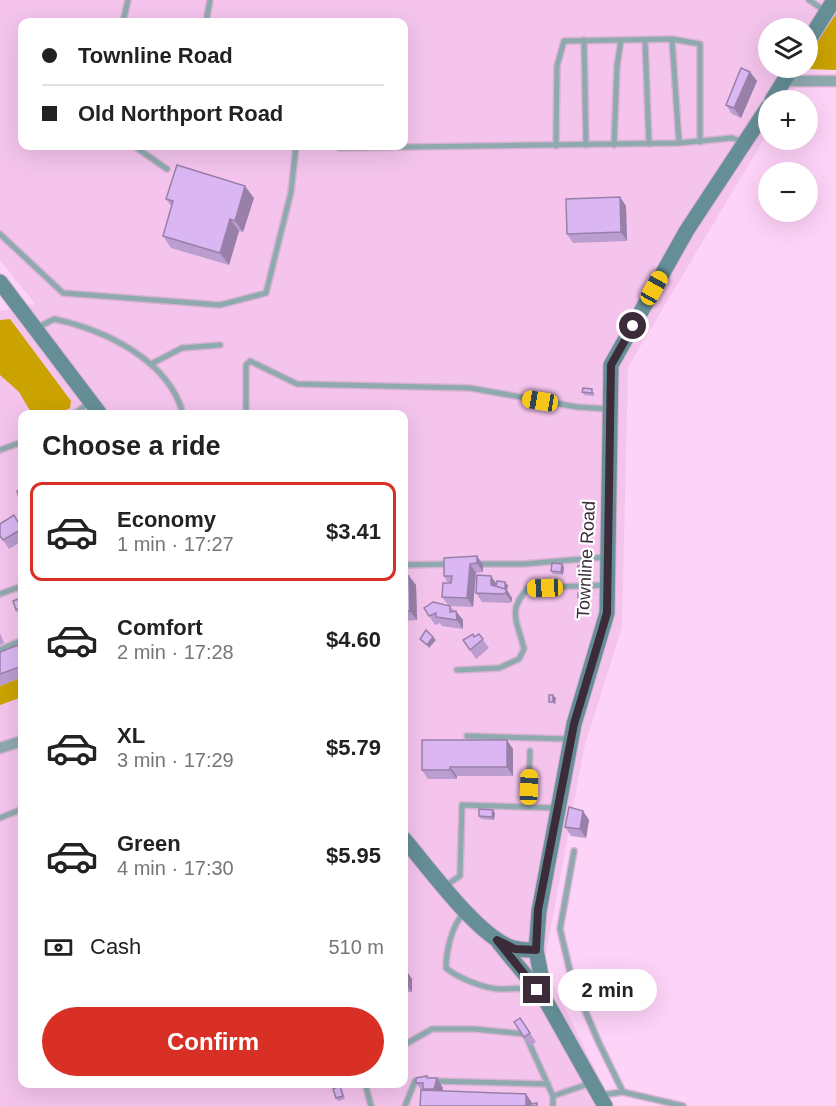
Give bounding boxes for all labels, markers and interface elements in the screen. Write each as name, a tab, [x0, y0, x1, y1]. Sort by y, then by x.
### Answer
map controls	[758, 18, 818, 222]
button: layers	[758, 18, 818, 78]
text: Townline Road	[78, 43, 233, 68]
button: +	[758, 90, 818, 150]
text: Old Northport Road	[78, 101, 283, 126]
button: −	[758, 162, 818, 222]
car	[637, 268, 671, 308]
route start	[619, 312, 646, 339]
car	[521, 389, 559, 413]
text: Choose a ride	[42, 431, 221, 461]
street label: Townline Road	[573, 501, 599, 619]
icon: car	[45, 505, 99, 559]
text: Economy	[117, 507, 216, 532]
text: $3.41	[326, 519, 381, 544]
text: 1 min · 17:27	[117, 533, 234, 555]
car	[527, 578, 563, 598]
icon: car	[45, 613, 99, 667]
text: Comfort	[117, 615, 203, 640]
text: $4.60	[326, 627, 381, 652]
text: 2 min · 17:28	[117, 641, 234, 663]
icon: car	[45, 721, 99, 775]
text: XL	[117, 723, 145, 748]
text: $5.79	[326, 735, 381, 760]
text: 3 min · 17:29	[117, 749, 234, 771]
car	[519, 769, 539, 805]
icon: car	[45, 829, 99, 883]
text: Green	[117, 831, 181, 856]
text: $5.95	[326, 843, 381, 868]
text: 4 min · 17:30	[117, 857, 234, 879]
icon: cash	[42, 931, 75, 964]
text: Cash	[90, 934, 141, 959]
text: 510 m	[328, 936, 384, 958]
callout: 2 min	[558, 969, 657, 1011]
route end	[523, 976, 550, 1003]
text: 2 min	[581, 979, 634, 1001]
button: Confirm	[42, 1007, 384, 1076]

